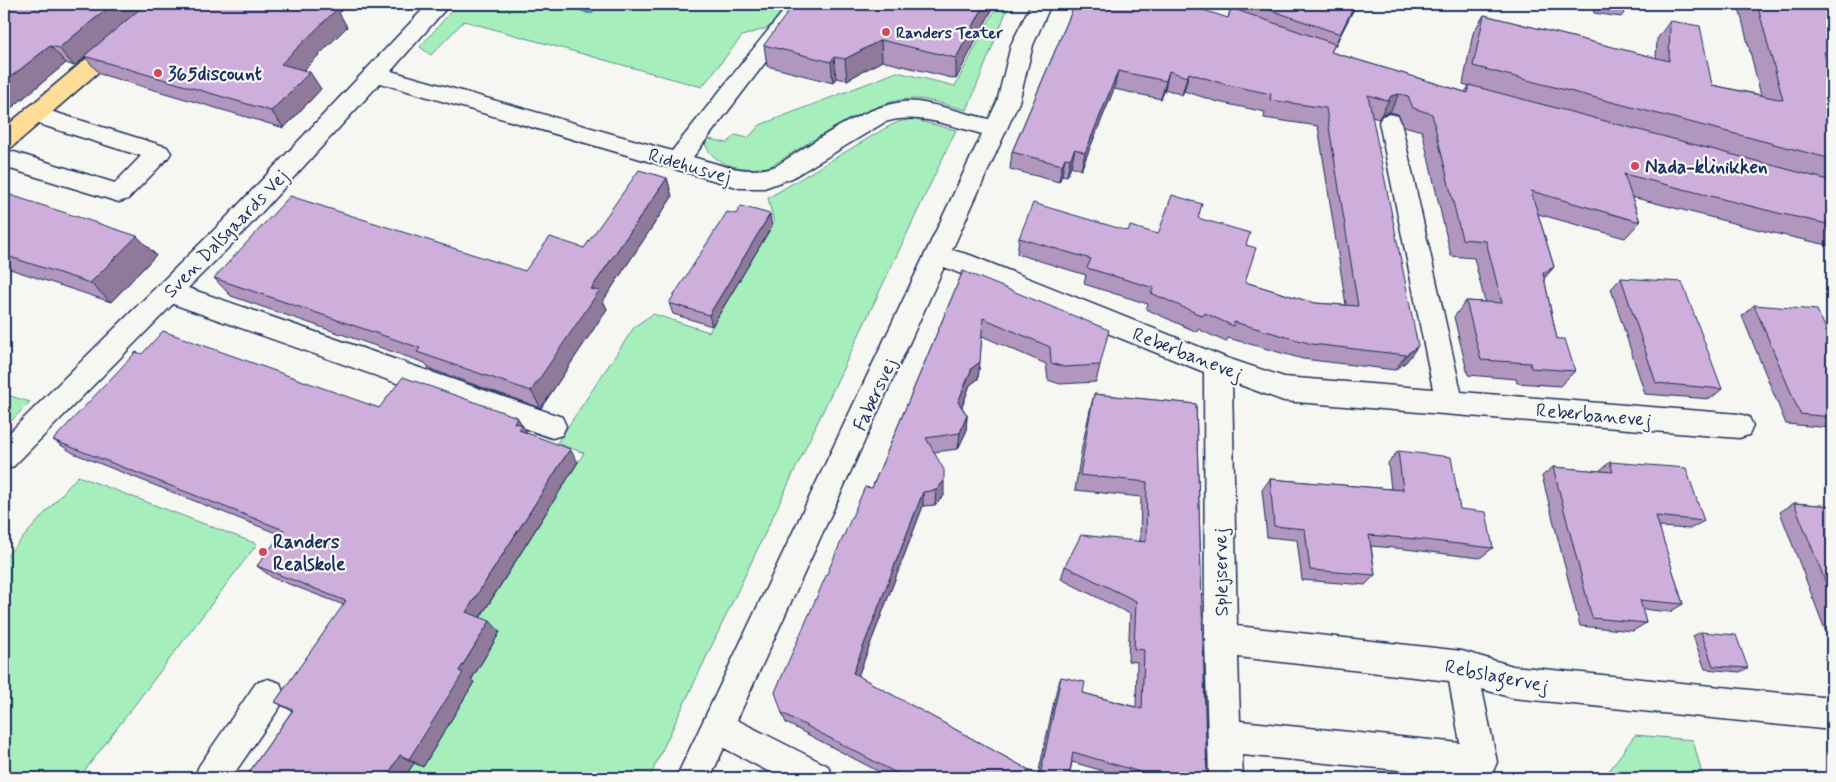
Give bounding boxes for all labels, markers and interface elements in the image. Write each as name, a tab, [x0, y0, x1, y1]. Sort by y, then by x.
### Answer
place label: Randers Teater	[896, 23, 1003, 44]
marker: Randers Teater	[880, 26, 892, 38]
place label: 365discount	[168, 62, 262, 87]
marker: 365discount	[152, 67, 164, 79]
street label: Ridehusvej	[645, 143, 734, 191]
place label: Nada-klinikken	[1645, 155, 1768, 180]
marker: Nada-klinikken	[1629, 160, 1641, 172]
street label: Sven Dalsgaards Vej	[158, 164, 295, 304]
street label: Reberbanevej	[1128, 322, 1246, 388]
street label: Fabersvej	[848, 354, 903, 435]
street label: Reberbanevej	[1535, 398, 1653, 434]
street label: Splejservej	[1208, 527, 1236, 617]
place label: Randers Realskole	[273, 530, 346, 577]
marker: Randers Realskole	[257, 546, 269, 558]
street label: Rebslagervej	[1442, 654, 1551, 702]

